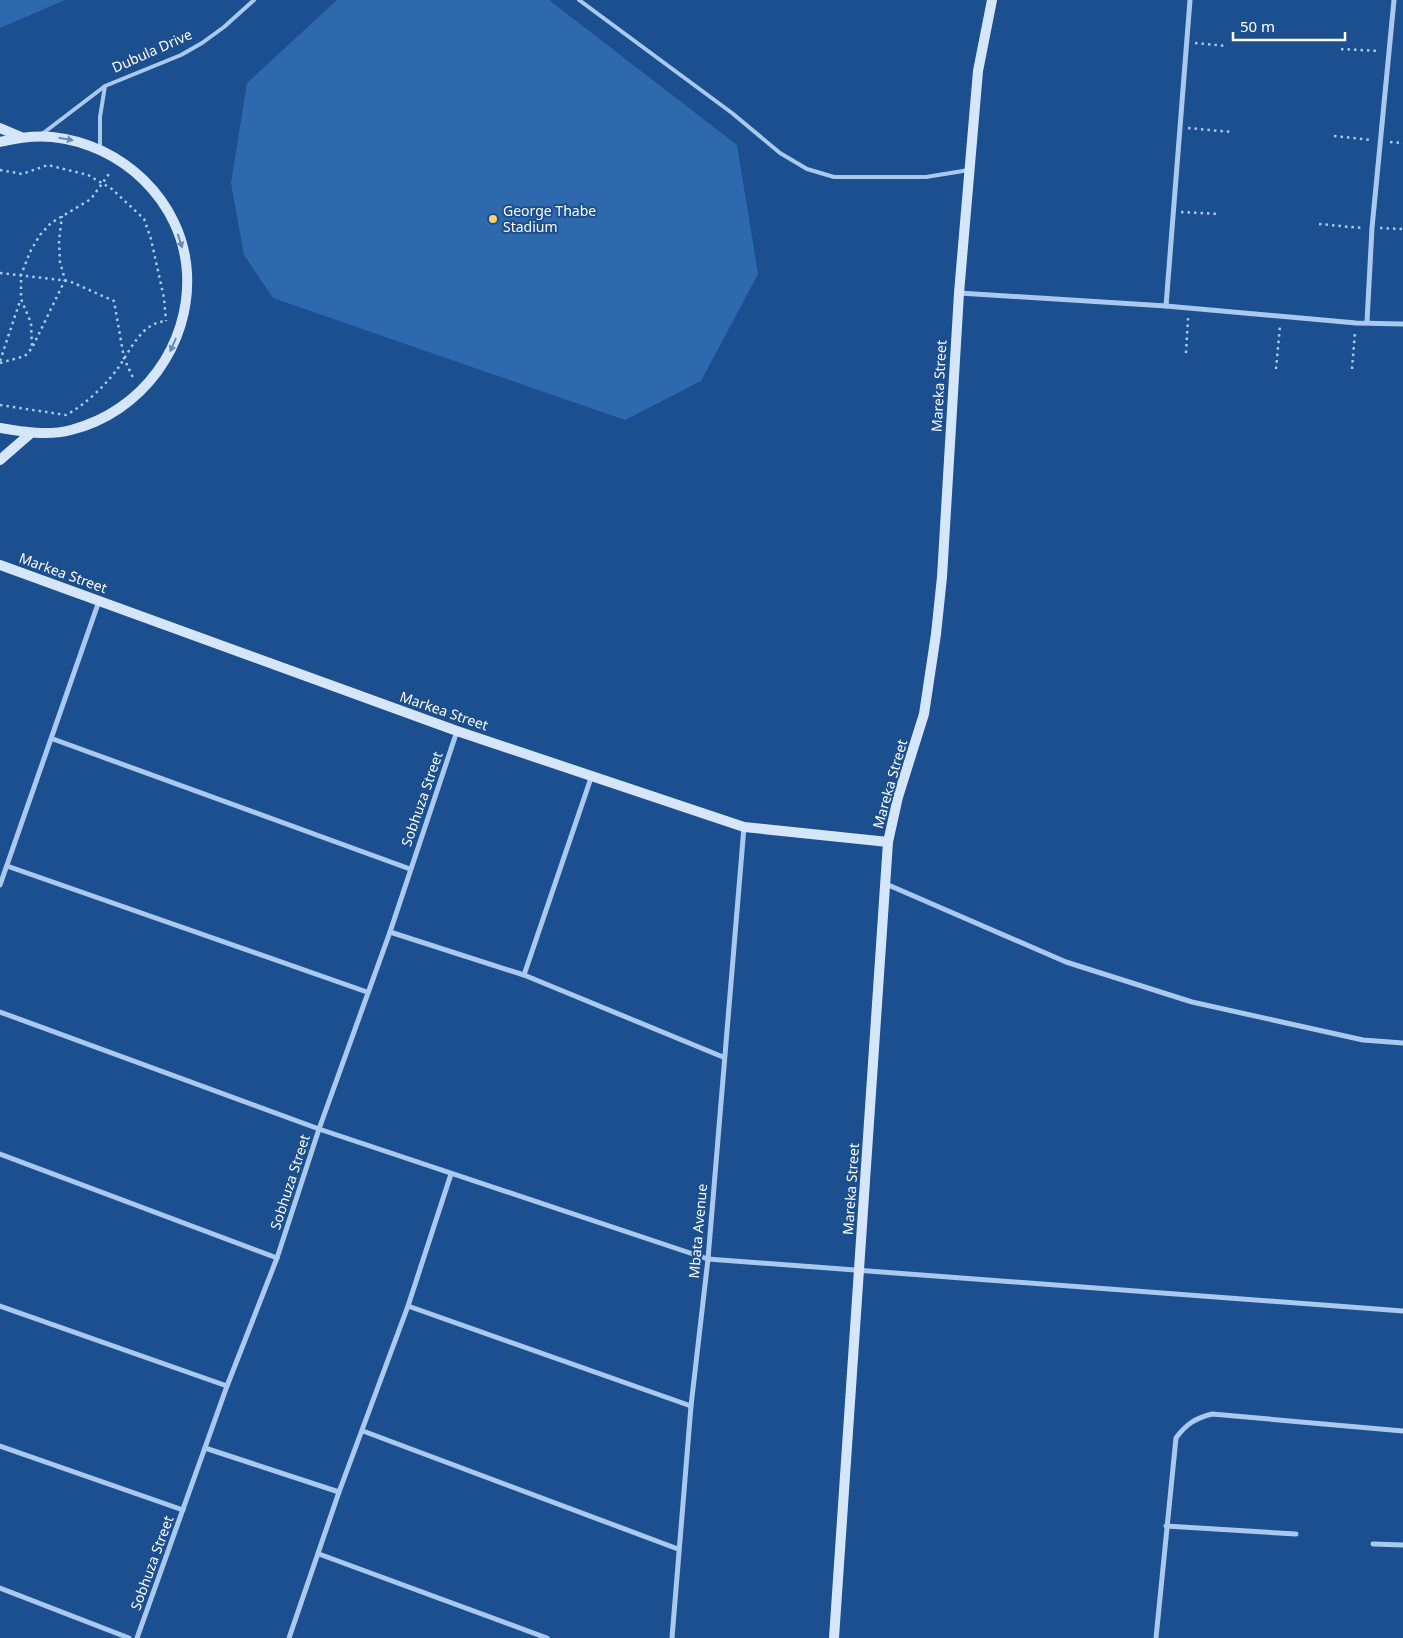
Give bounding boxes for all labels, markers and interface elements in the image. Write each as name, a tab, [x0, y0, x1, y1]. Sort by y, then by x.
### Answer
scale bar	[1233, 10, 1346, 42]
text: 50 m	[1240, 16, 1275, 36]
street label: Dubula Drive	[109, 24, 195, 77]
one-way arrow	[58, 135, 74, 143]
place label: George Thabe Stadium	[503, 201, 596, 236]
marker: George Thabe Stadium	[487, 213, 499, 225]
one-way arrow	[177, 234, 185, 249]
one-way arrow	[169, 338, 177, 352]
street label: Mareka Street	[927, 340, 950, 432]
street label: Markea Street	[17, 548, 110, 597]
street label: Markea Street	[397, 687, 491, 735]
street label: Mareka Street	[868, 737, 911, 831]
street label: Sobhuza Street	[396, 749, 447, 849]
street label: Sobhuza Street	[265, 1132, 314, 1232]
street label: Mareka Street	[838, 1142, 863, 1236]
street label: Mbata Avenue	[684, 1183, 711, 1279]
street label: Sobhuza Street	[126, 1513, 177, 1613]

